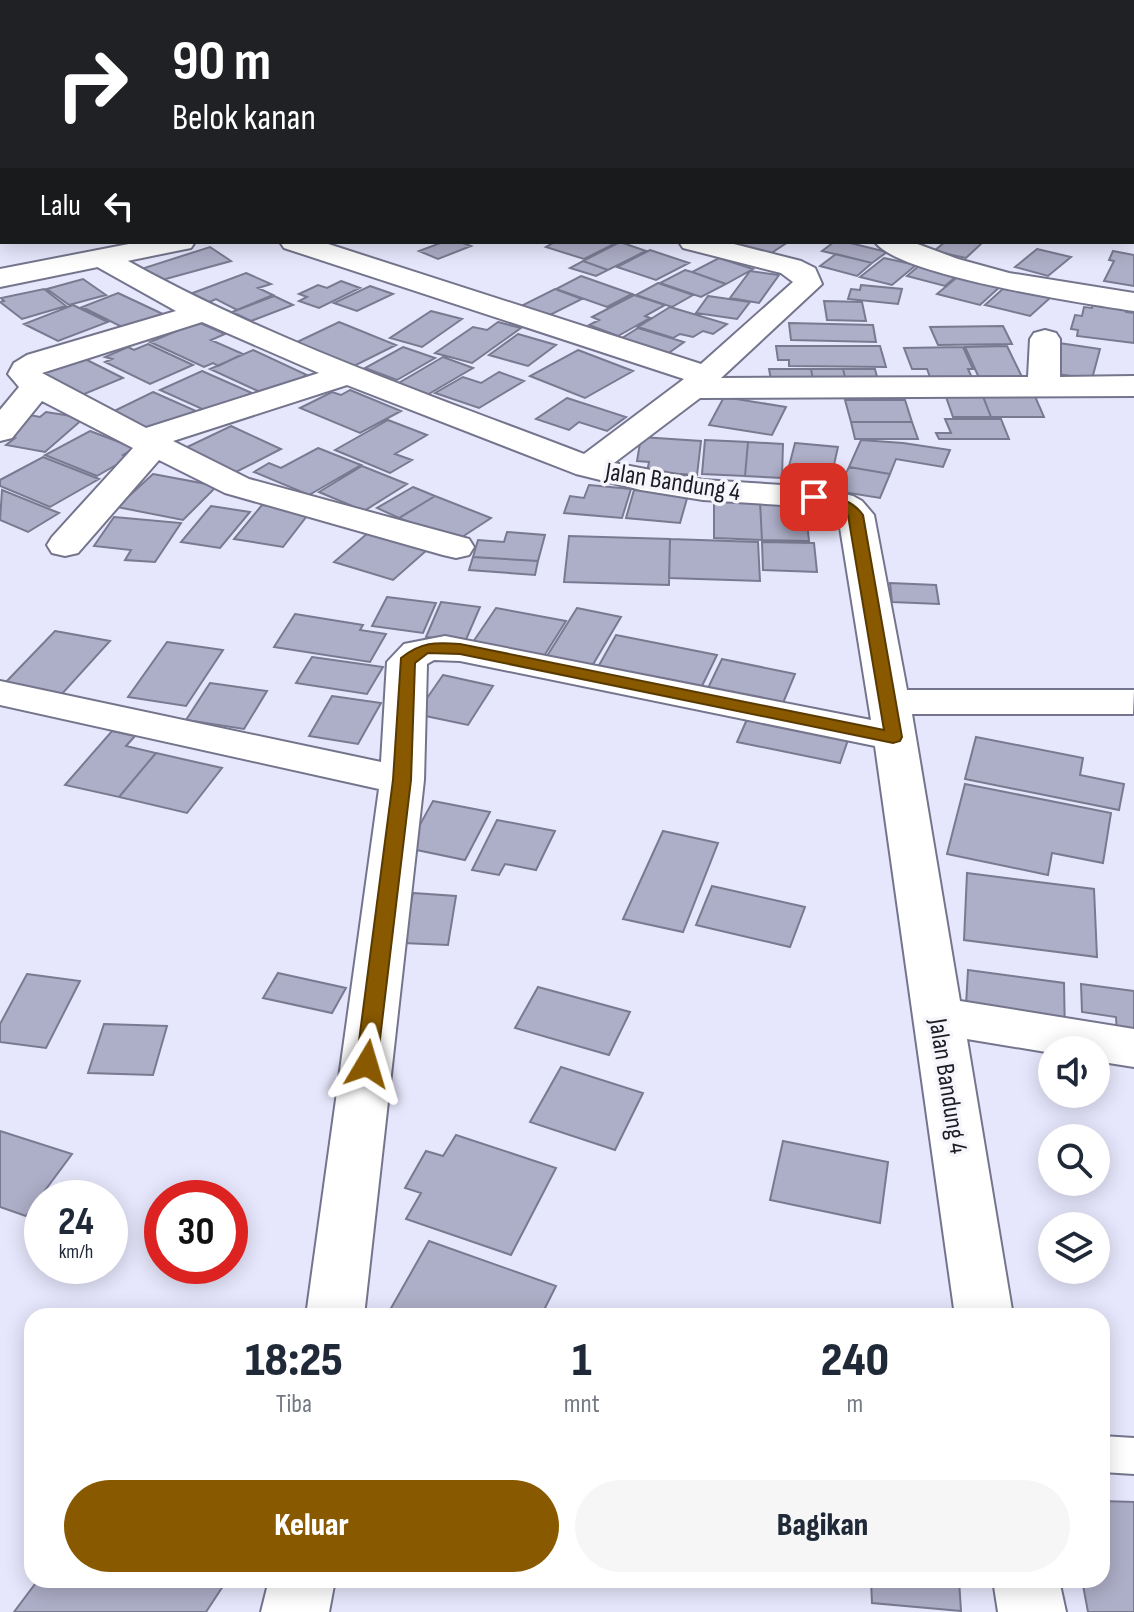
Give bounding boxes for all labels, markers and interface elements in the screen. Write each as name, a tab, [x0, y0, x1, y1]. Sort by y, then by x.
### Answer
text: 90 m	[172, 29, 271, 96]
icon: right	[40, 32, 144, 136]
text: Belok kanan	[172, 97, 316, 140]
icon: left	[97, 184, 141, 228]
text: Lalu	[40, 188, 81, 224]
street label: Jalan Bandung 4	[602, 456, 743, 508]
pin	[780, 463, 848, 531]
icon: arrive	[792, 475, 836, 519]
street label: Jalan Bandung 4	[921, 1015, 974, 1156]
position arrow	[325, 1022, 409, 1106]
map controls	[1038, 1036, 1110, 1284]
button: sound	[1038, 1036, 1110, 1108]
button: search	[1038, 1124, 1110, 1196]
speed limit sign: 30	[144, 1180, 248, 1284]
text: 24	[58, 1198, 94, 1246]
button: layers	[1038, 1212, 1110, 1284]
text: km/h	[59, 1240, 93, 1264]
text: 18:25	[245, 1332, 343, 1389]
text: 1	[572, 1332, 592, 1389]
text: 240	[821, 1332, 889, 1389]
text: Tiba	[276, 1389, 312, 1420]
text: mnt	[564, 1389, 600, 1420]
text: m	[847, 1389, 863, 1420]
button: Keluar	[64, 1480, 559, 1572]
button: Bagikan	[575, 1480, 1070, 1572]

